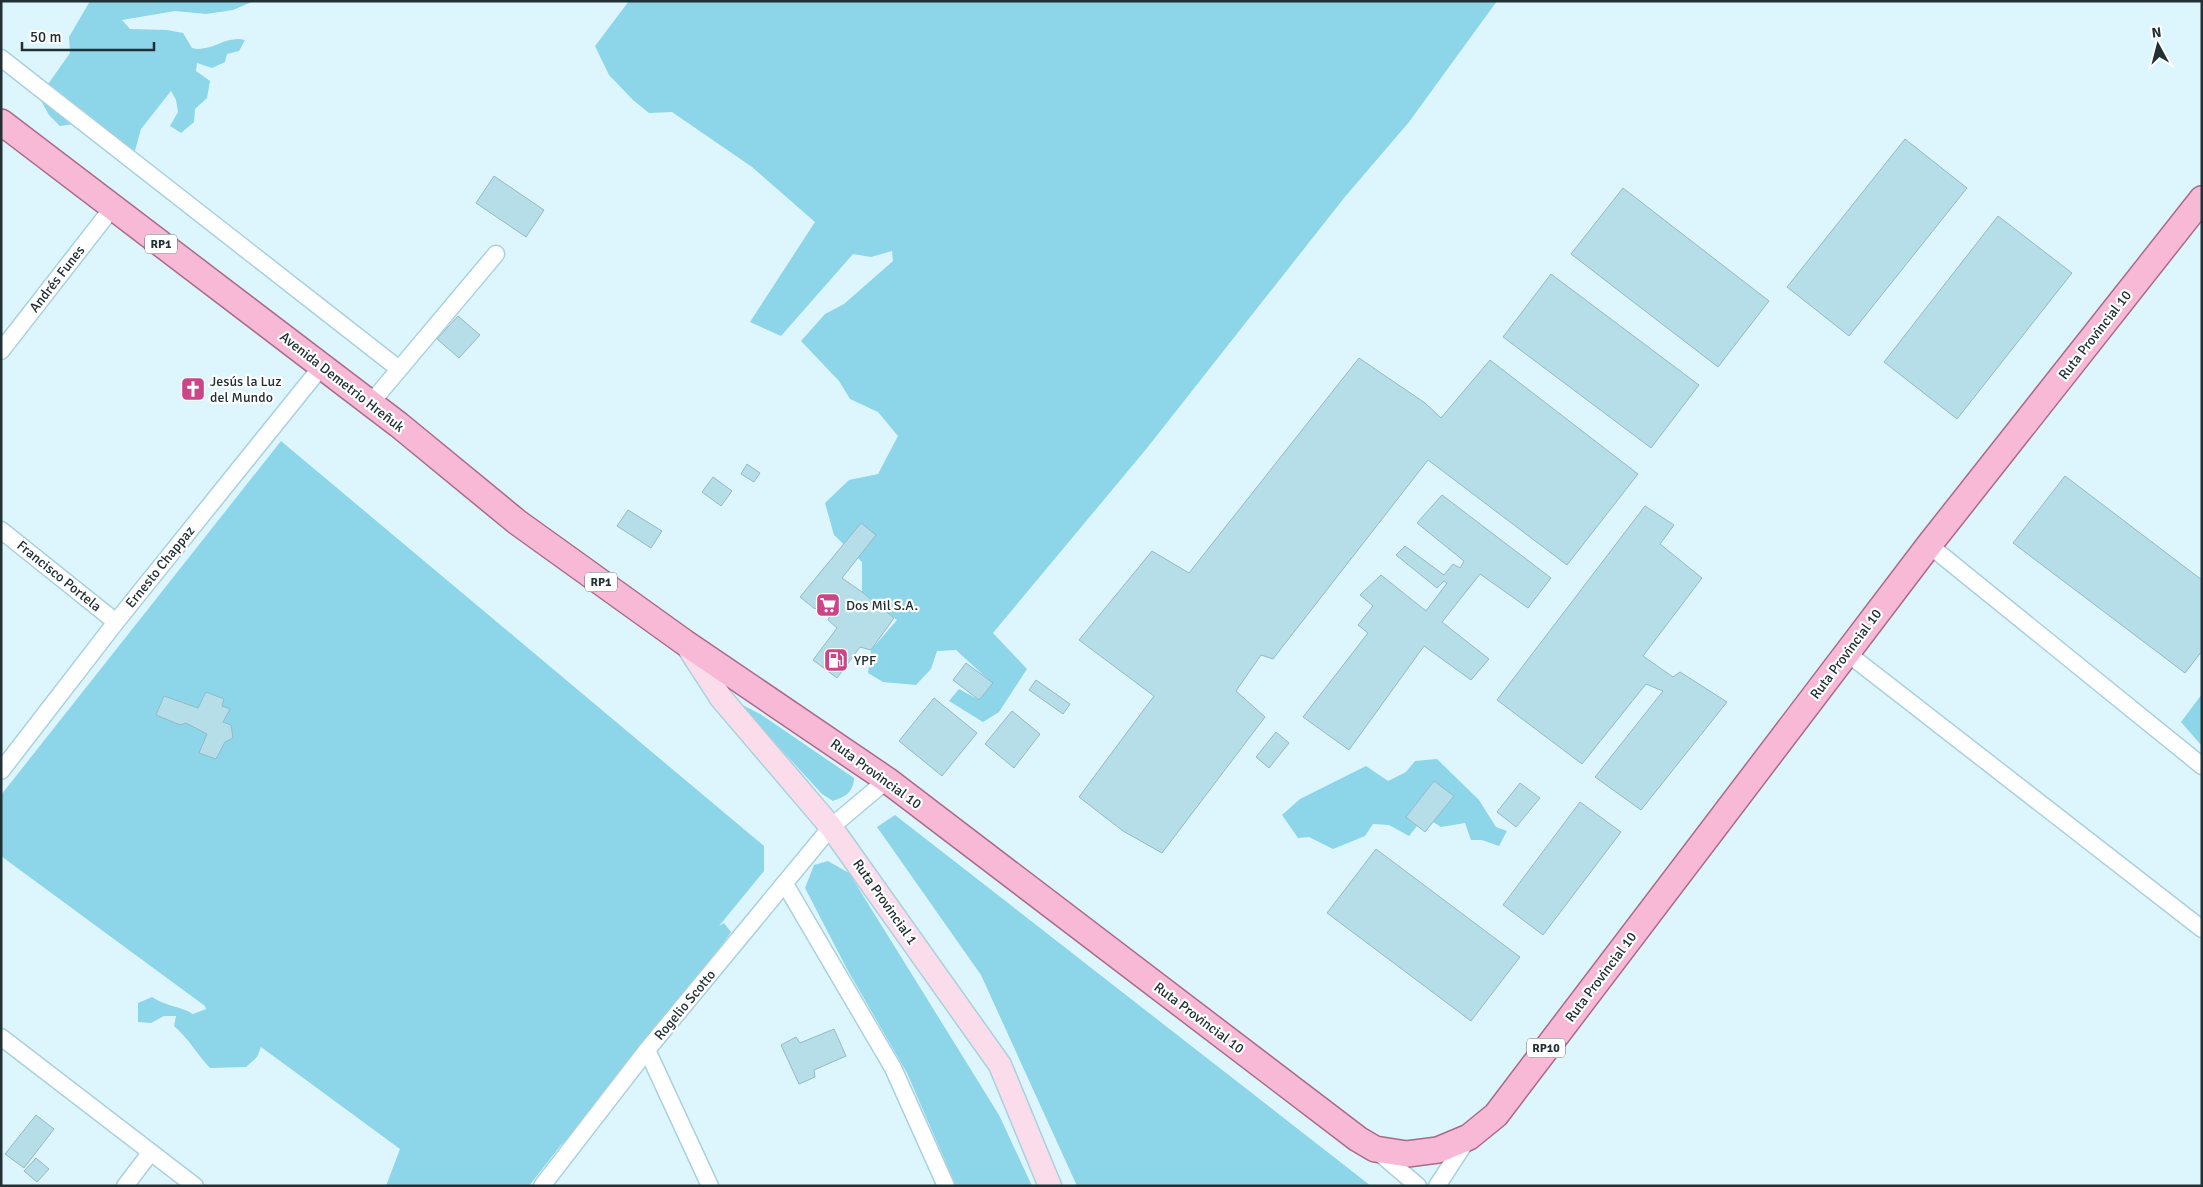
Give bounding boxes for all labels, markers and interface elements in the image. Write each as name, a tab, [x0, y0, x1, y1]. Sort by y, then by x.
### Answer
scale bar	[22, 20, 155, 52]
north arrow	[2133, 20, 2183, 70]
text: N	[2151, 24, 2162, 42]
text: 50 m	[30, 28, 61, 46]
road number: RP1	[145, 234, 177, 253]
street label: Andrés Funes	[26, 242, 88, 316]
street label: Ruta Provincial 10	[2055, 287, 2135, 383]
street label: Avenida Demetrio Hreñuk	[277, 328, 407, 436]
place label: Jesús la Luz del Mundo	[210, 373, 281, 406]
church icon: Jesús la Luz del Mundo	[180, 376, 206, 402]
street label: Ernesto Chappaz	[122, 523, 198, 611]
street label: Francisco Portela	[13, 537, 105, 615]
road number: RP1	[585, 572, 617, 592]
supermarket icon: Dos Mil S.A.	[815, 592, 841, 618]
place label: Dos Mil S.A.	[846, 597, 918, 614]
street label: Ruta Provincial 10	[1807, 606, 1885, 702]
fuel station icon: YPF	[823, 647, 849, 673]
place label: YPF	[854, 652, 876, 669]
street label: Ruta Provincial 10	[827, 735, 925, 813]
street label: Ruta Provincial 1	[849, 856, 921, 948]
street label: Ruta Provincial 10	[1562, 929, 1640, 1025]
street label: Rogelio Scotto	[651, 966, 719, 1044]
street label: Ruta Provincial 10	[1151, 979, 1247, 1057]
road number: RP10	[1527, 1038, 1565, 1058]

